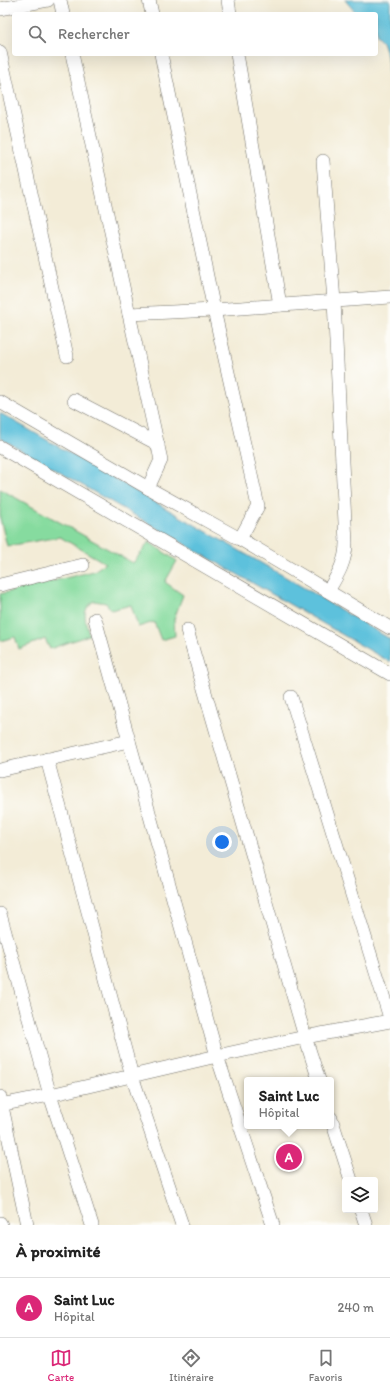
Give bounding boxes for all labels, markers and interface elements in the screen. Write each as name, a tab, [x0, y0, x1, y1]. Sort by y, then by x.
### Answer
search box	[12, 12, 378, 56]
icon: search	[26, 23, 48, 45]
text: Rechercher	[58, 25, 130, 43]
your location	[212, 832, 232, 852]
popup	[244, 1077, 334, 1129]
text: Saint Luc	[259, 1087, 319, 1105]
text: Hôpital	[259, 1105, 300, 1120]
pin: A	[276, 1142, 302, 1172]
map controls	[342, 1177, 378, 1213]
button: layers	[342, 1177, 378, 1213]
text: À proximité	[16, 1241, 101, 1261]
text: Saint Luc	[54, 1291, 115, 1309]
text: A	[25, 1300, 33, 1315]
text: 240 m	[337, 1300, 374, 1315]
text: Hôpital	[54, 1309, 95, 1324]
tab: Carte	[48, 1347, 74, 1384]
tab: Itinéraire	[169, 1347, 214, 1384]
tab: Favoris	[309, 1347, 342, 1384]

